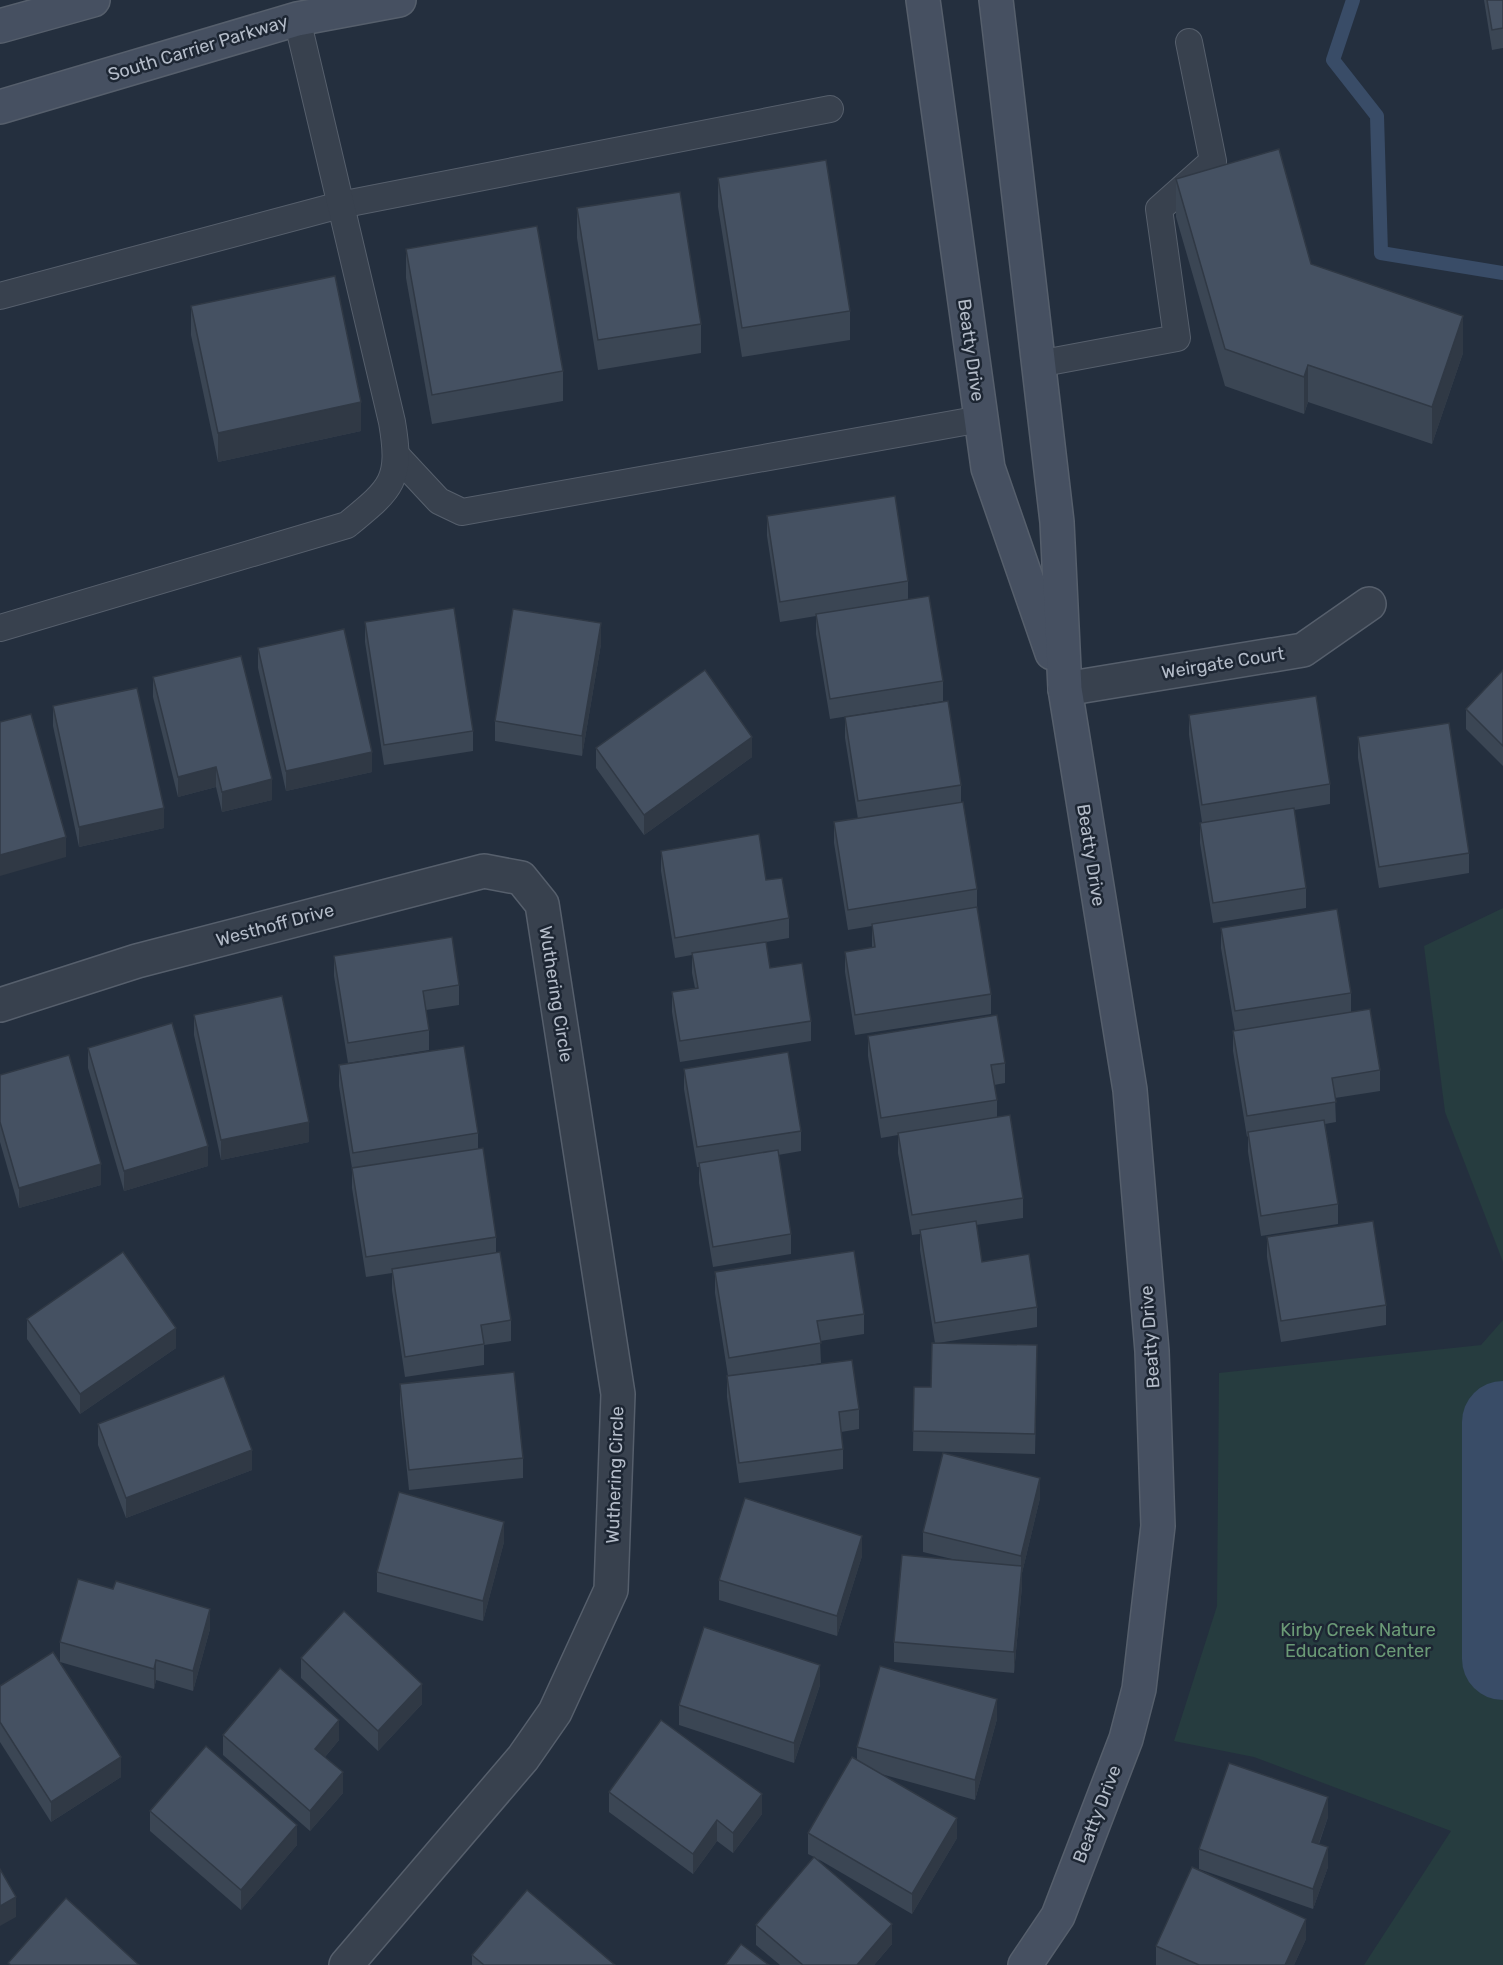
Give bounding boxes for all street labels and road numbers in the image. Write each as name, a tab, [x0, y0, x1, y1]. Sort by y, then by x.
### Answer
street label: South Carrier Parkway	[105, 10, 291, 86]
street label: Beatty Drive	[953, 297, 989, 403]
street label: Weirgate Court	[1160, 642, 1286, 684]
street label: Beatty Drive	[1072, 802, 1110, 908]
street label: Westhoff Drive	[214, 899, 336, 951]
street label: Wuthering Circle	[534, 924, 578, 1064]
street label: Beatty Drive	[1135, 1285, 1165, 1389]
street label: Wuthering Circle	[602, 1406, 628, 1544]
street label: Beatty Drive	[1068, 1762, 1126, 1866]

